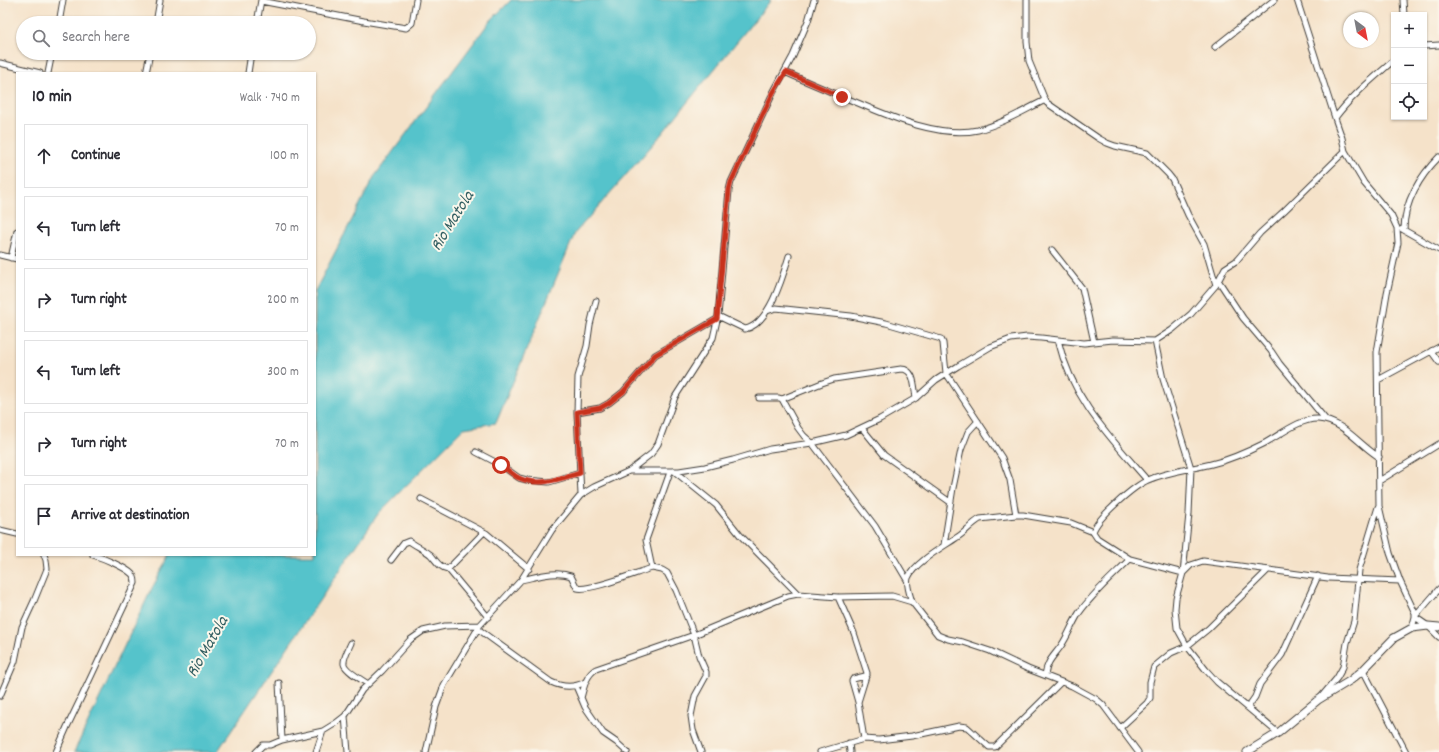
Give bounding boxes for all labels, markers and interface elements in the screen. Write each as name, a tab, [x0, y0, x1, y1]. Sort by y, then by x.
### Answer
north arrow	[1343, 12, 1379, 48]
map controls	[1391, 12, 1427, 120]
button: +	[1391, 12, 1427, 48]
search box	[16, 16, 316, 60]
icon: search	[30, 27, 52, 49]
text: Search here	[62, 27, 130, 49]
button: −	[1391, 48, 1427, 84]
button: locate	[1391, 84, 1427, 120]
text: 10 min	[32, 86, 72, 110]
route end	[833, 88, 851, 106]
text: Walk · 740 m	[240, 89, 300, 108]
icon: ahead	[33, 145, 55, 167]
text: Continue	[71, 145, 120, 167]
text: 100 m	[270, 147, 299, 166]
water label: Rio Matola	[426, 186, 482, 256]
icon: left	[33, 217, 55, 239]
text: Turn left	[71, 217, 120, 239]
text: 70 m	[275, 219, 299, 238]
icon: right	[33, 289, 55, 311]
text: Turn right	[71, 289, 127, 311]
text: 200 m	[267, 291, 299, 310]
icon: left	[33, 361, 55, 383]
text: Turn left	[71, 361, 120, 383]
text: 300 m	[267, 363, 299, 382]
icon: right	[33, 433, 55, 455]
text: Turn right	[71, 433, 127, 455]
text: 70 m	[275, 435, 299, 454]
route start	[492, 456, 510, 474]
icon: arrive	[33, 505, 55, 527]
text: Arrive at destination	[71, 505, 189, 527]
water label: Rio Matola	[182, 612, 236, 682]

